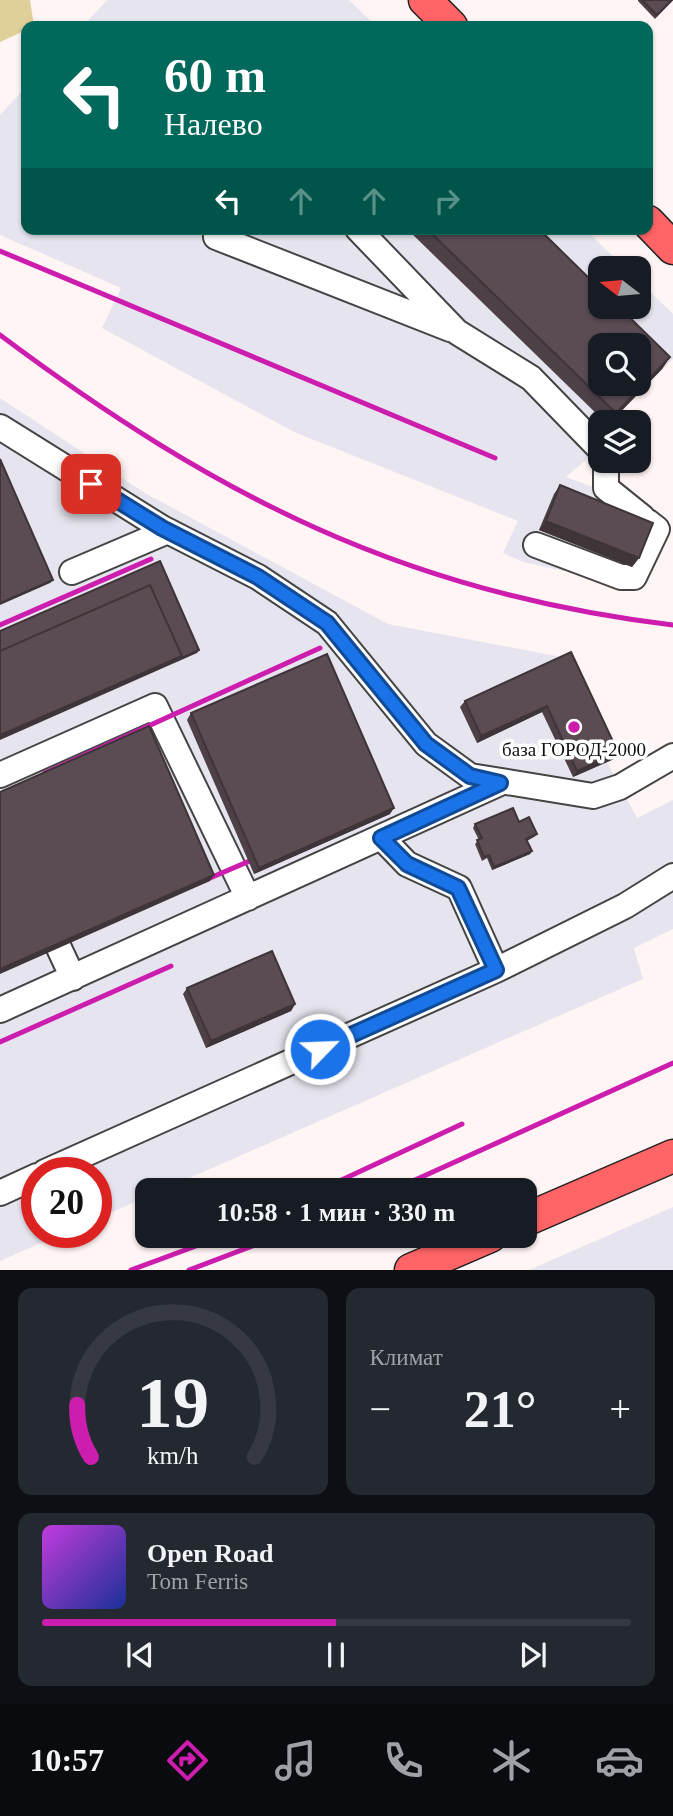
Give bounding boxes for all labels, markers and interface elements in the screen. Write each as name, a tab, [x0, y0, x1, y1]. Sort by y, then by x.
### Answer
text: 60 m	[164, 48, 266, 103]
icon: left	[49, 49, 140, 140]
text: Налево	[164, 106, 263, 142]
icon: left	[209, 182, 247, 220]
icon: ahead	[282, 182, 320, 220]
icon: ahead	[355, 182, 393, 220]
icon: right	[428, 182, 466, 220]
north arrow	[588, 256, 651, 318]
map controls	[588, 256, 651, 473]
button: search	[588, 333, 651, 396]
button: layers	[588, 410, 651, 473]
pin	[61, 454, 121, 514]
icon: arrive	[72, 465, 110, 503]
marker: база ГОРОД-2000	[566, 719, 582, 735]
place label: база ГОРОД-2000	[502, 739, 646, 760]
position arrow	[283, 1012, 357, 1086]
speed limit sign: 20	[21, 1157, 112, 1248]
text: 10:58 · 1 мин · 330 m	[217, 1198, 455, 1227]
text: Климат	[370, 1345, 443, 1370]
text: 19	[136, 1363, 209, 1444]
text: 21°	[464, 1381, 537, 1438]
text: −	[370, 1388, 391, 1430]
text: +	[610, 1388, 631, 1430]
text: km/h	[147, 1442, 199, 1469]
text: Open Road	[147, 1539, 273, 1568]
text: Tom Ferris	[147, 1569, 248, 1594]
icon: previous	[121, 1636, 159, 1674]
icon: pause	[317, 1636, 355, 1674]
icon: next	[514, 1636, 552, 1674]
icon: directions	[163, 1736, 212, 1785]
icon: music	[271, 1736, 320, 1785]
icon: phone	[379, 1736, 428, 1785]
icon: climate	[487, 1736, 536, 1785]
icon: car	[595, 1736, 644, 1785]
text: 10:57	[29, 1742, 104, 1778]

